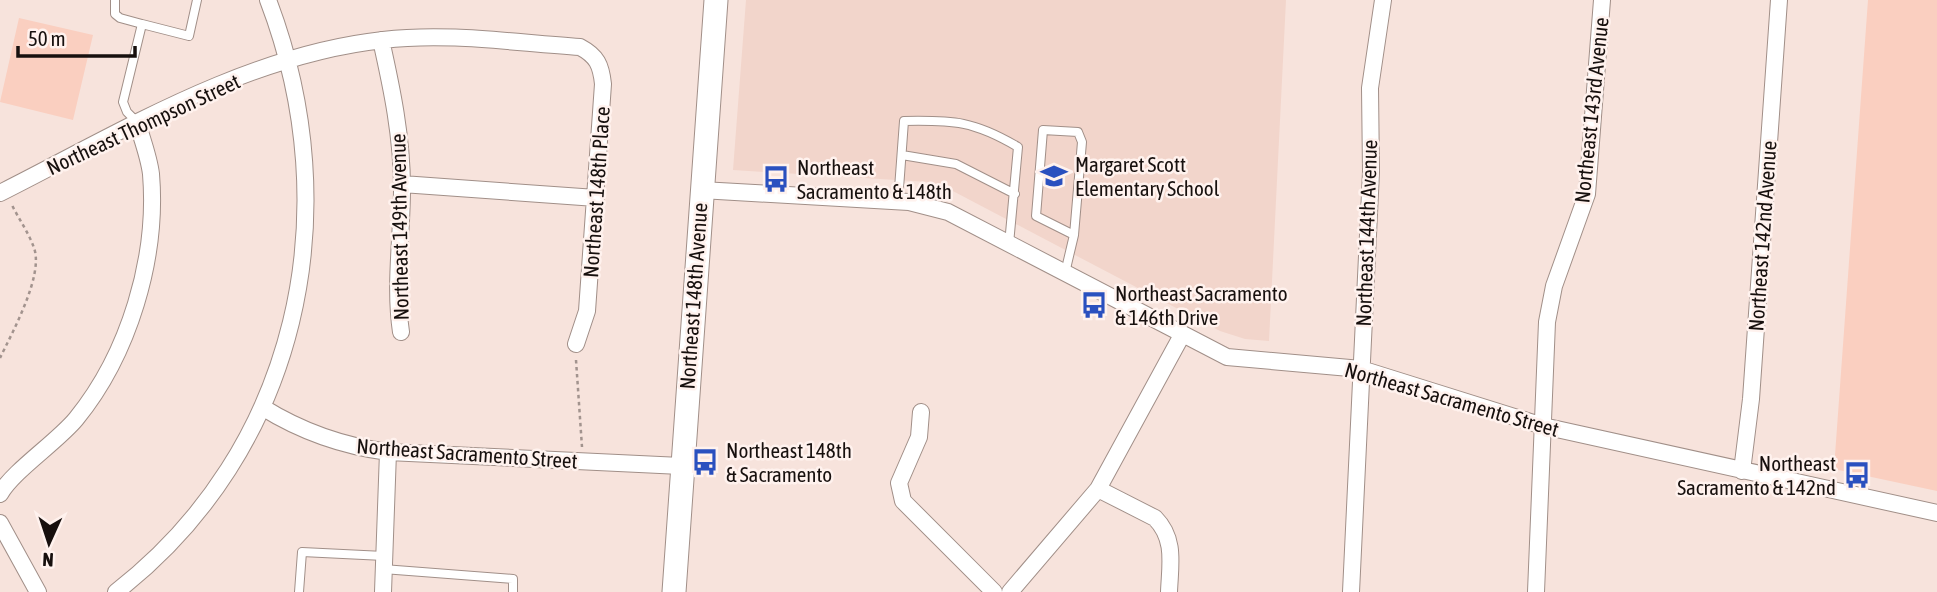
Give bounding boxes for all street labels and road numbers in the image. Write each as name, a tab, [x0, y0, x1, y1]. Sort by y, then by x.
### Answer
street label: Northeast 143rd Avenue	[1569, 16, 1613, 204]
street label: Northeast Thompson Street	[43, 69, 243, 179]
street label: Northeast 148th Place	[578, 105, 614, 279]
street label: Northeast 149th Avenue	[385, 133, 413, 321]
street label: Northeast 144th Avenue	[1351, 139, 1381, 327]
street label: Northeast 142nd Avenue	[1743, 140, 1781, 332]
street label: Northeast 148th Avenue	[675, 202, 711, 390]
street label: Northeast Sacramento Street	[1342, 357, 1562, 441]
street label: Northeast Sacramento Street	[356, 433, 578, 473]

